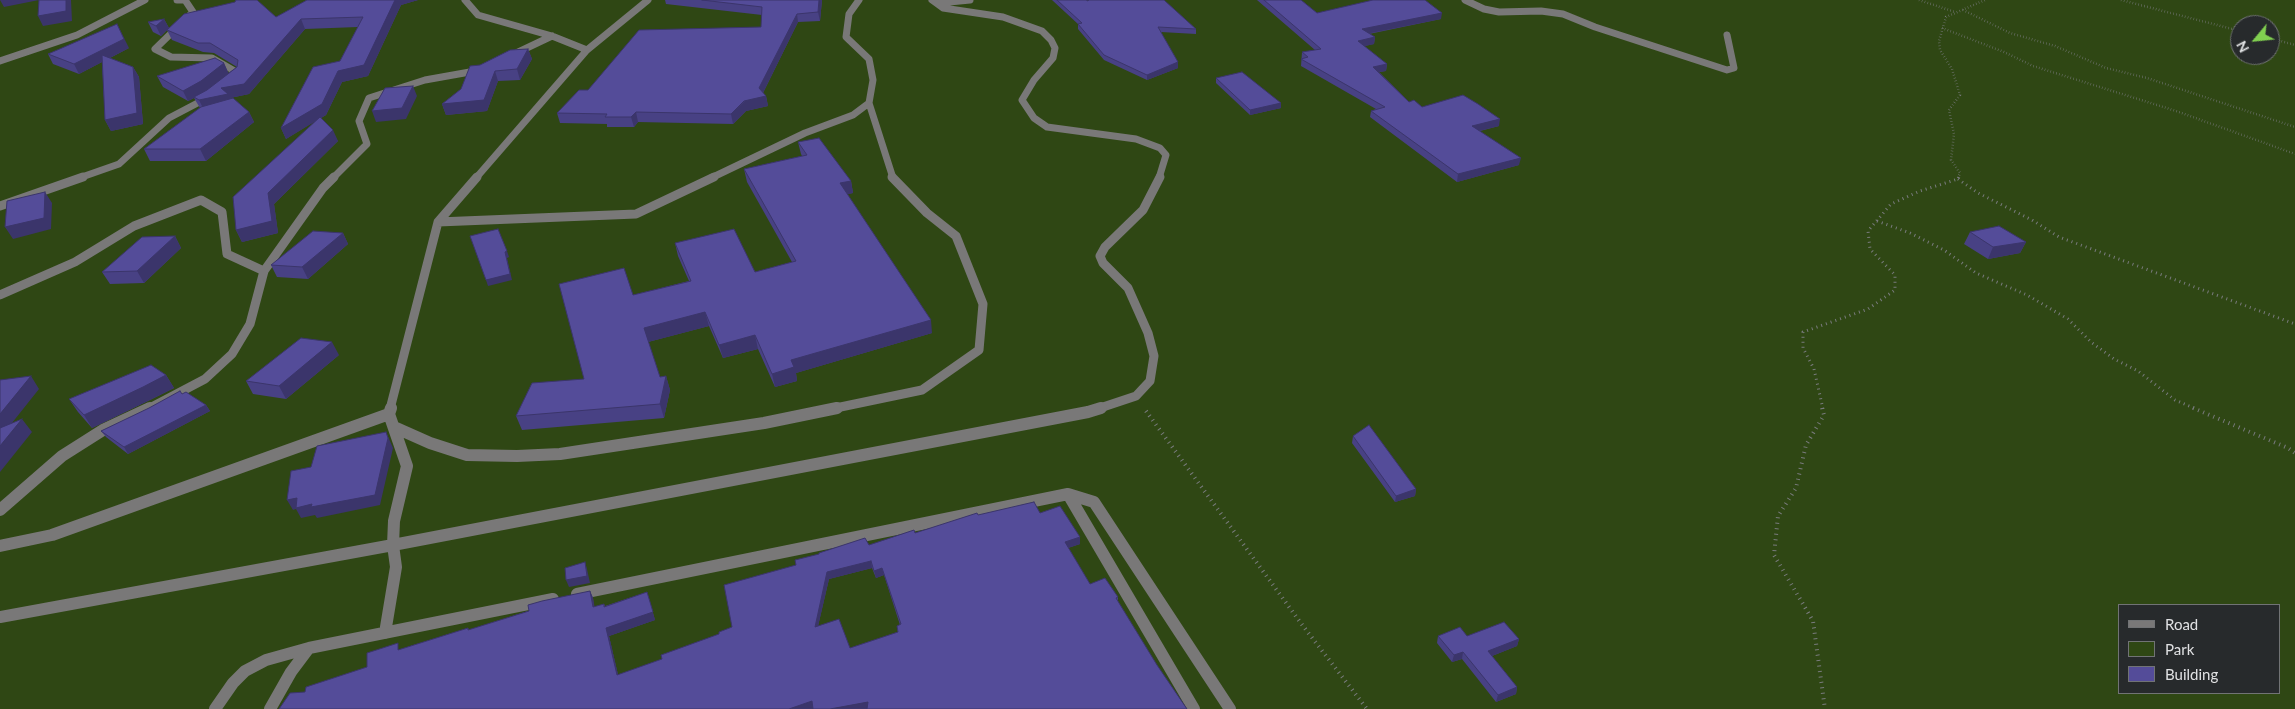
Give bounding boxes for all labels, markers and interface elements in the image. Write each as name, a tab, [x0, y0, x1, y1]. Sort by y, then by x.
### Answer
north arrow	[2230, 15, 2280, 65]
text: N	[2232, 38, 2252, 56]
legend	[2118, 604, 2280, 694]
text: Road	[2165, 615, 2198, 633]
text: Park	[2165, 640, 2194, 658]
text: Building	[2165, 665, 2218, 683]

